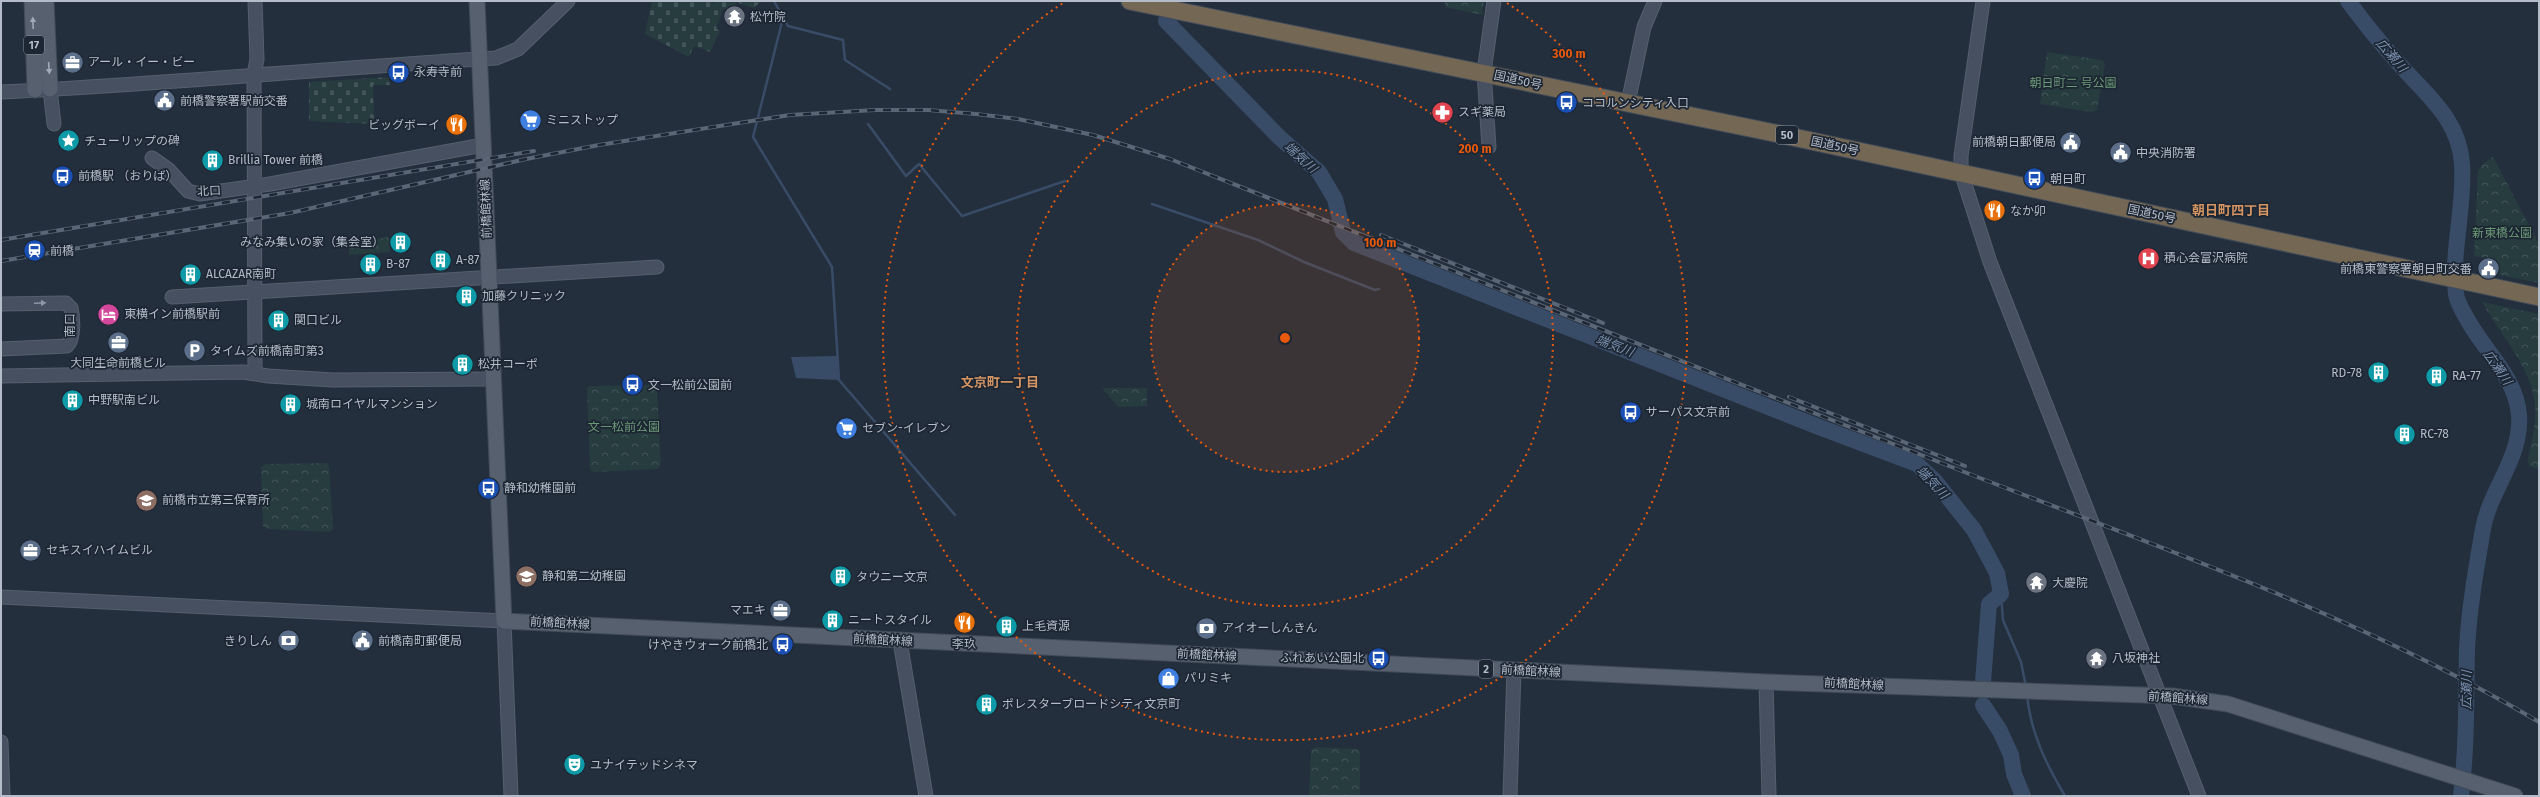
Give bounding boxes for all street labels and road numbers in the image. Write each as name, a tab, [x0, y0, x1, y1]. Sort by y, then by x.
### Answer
road number: 17	[24, 36, 44, 54]
street label: 国道50号	[1493, 68, 1543, 92]
road number: 50	[1776, 126, 1798, 144]
street label: 国道50号	[1810, 134, 1860, 158]
street label: 前橋館林線	[478, 179, 494, 239]
street label: 北口	[197, 183, 221, 199]
street label: 国道50号	[2127, 202, 2177, 226]
street label: 南口	[63, 313, 77, 337]
street label: 前橋館林線	[530, 614, 590, 632]
street label: 前橋館林線	[853, 631, 913, 649]
street label: 前橋館林線	[1177, 646, 1237, 664]
road number: 2	[1479, 660, 1493, 678]
street label: 前橋館林線	[1501, 662, 1561, 680]
street label: 前橋館林線	[1824, 675, 1884, 693]
street label: 前橋館林線	[2148, 689, 2208, 707]

